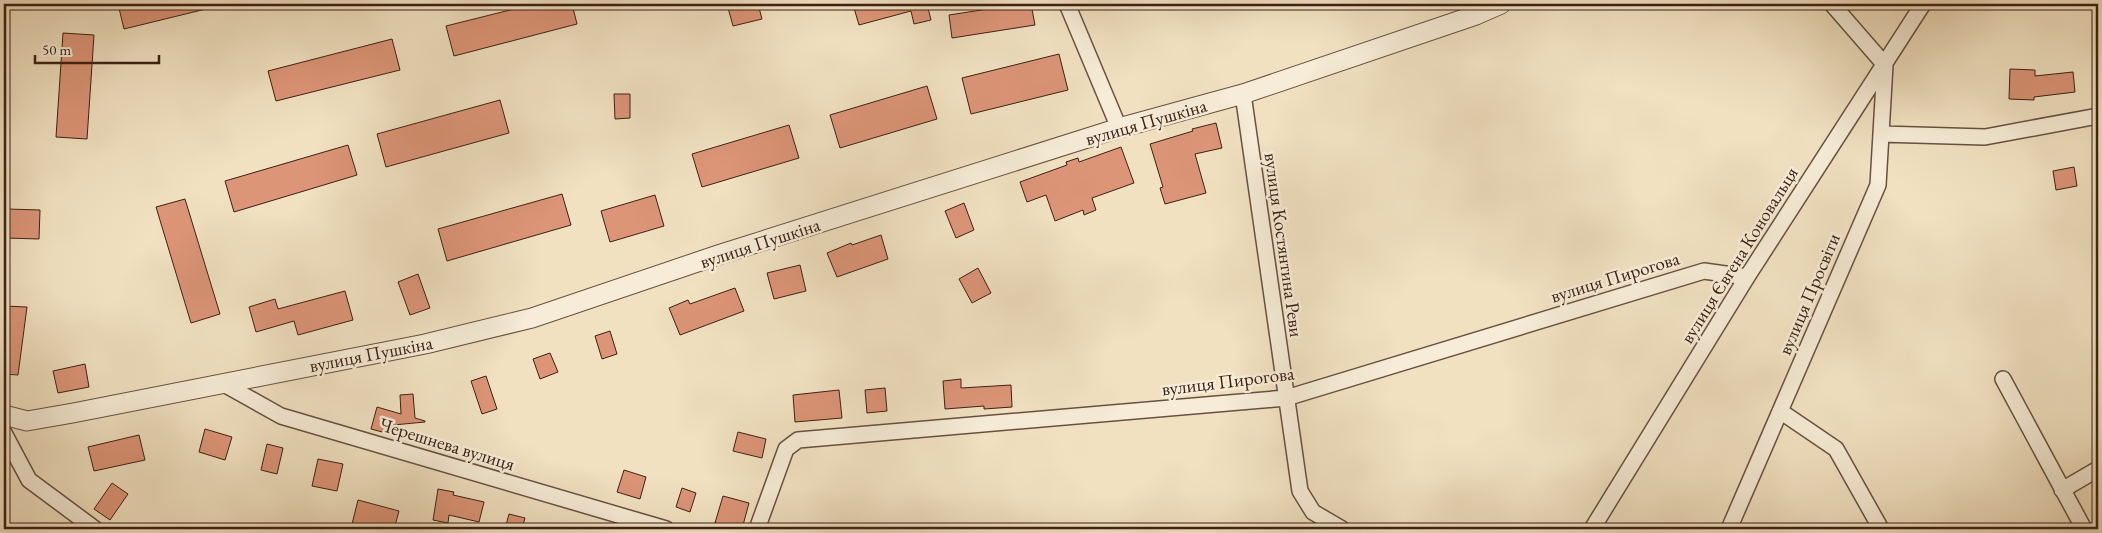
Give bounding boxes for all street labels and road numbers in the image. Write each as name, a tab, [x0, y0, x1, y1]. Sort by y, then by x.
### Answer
street label: вулиця Пушкіна	[1082, 93, 1210, 151]
street label: вулиця Костянтина Реви	[1259, 151, 1309, 339]
street label: вулиця Євгена Коновальця	[1674, 161, 1804, 348]
street label: вулиця Пушкіна	[697, 212, 824, 274]
street label: вулиця Просвіти	[1772, 229, 1846, 359]
street label: вулиця Пирогова	[1547, 245, 1683, 308]
street label: вулиця Пушкіна	[307, 330, 435, 378]
street label: вулиця Пирогова	[1160, 360, 1296, 402]
street label: Черешнева вулиця	[376, 412, 518, 477]

